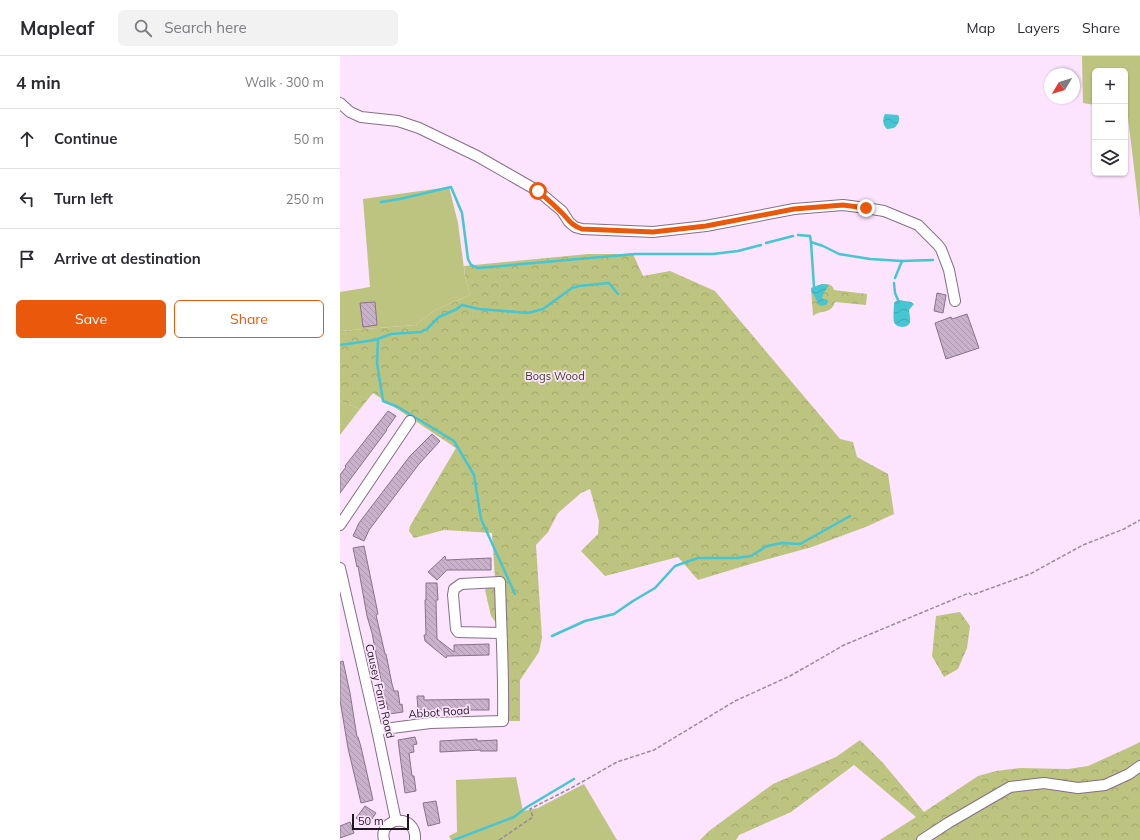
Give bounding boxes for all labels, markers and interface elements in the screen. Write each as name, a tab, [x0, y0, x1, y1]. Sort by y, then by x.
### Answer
search box	[118, 10, 398, 46]
text: Mapleaf	[20, 16, 94, 40]
icon: search	[132, 17, 154, 39]
text: Search here	[164, 18, 247, 37]
text: Map	[966, 19, 995, 37]
text: Layers	[1017, 19, 1060, 37]
text: Share	[1082, 19, 1120, 37]
north arrow	[1044, 68, 1080, 104]
map controls	[1092, 68, 1128, 176]
button: +	[1092, 68, 1128, 104]
text: 4 min	[16, 72, 61, 93]
text: Walk · 300 m	[245, 74, 324, 90]
button: −	[1092, 104, 1128, 140]
icon: ahead	[16, 128, 38, 150]
text: Continue	[54, 129, 117, 148]
text: 50 m	[294, 131, 324, 147]
button: layers	[1092, 140, 1128, 176]
route start	[529, 182, 547, 200]
icon: left	[16, 188, 38, 210]
text: Turn left	[54, 189, 113, 208]
text: 250 m	[286, 191, 324, 207]
route end	[857, 199, 875, 217]
icon: arrive	[16, 248, 38, 270]
text: Arrive at destination	[54, 249, 201, 268]
button: Save	[16, 300, 166, 338]
button: Share	[174, 300, 324, 338]
park label: Bogs Wood	[525, 369, 585, 383]
street label: Causey Farm Road	[362, 642, 398, 740]
street label: Abbot Road	[408, 703, 470, 721]
scale bar	[352, 812, 409, 831]
text: 50 m	[358, 814, 384, 828]

